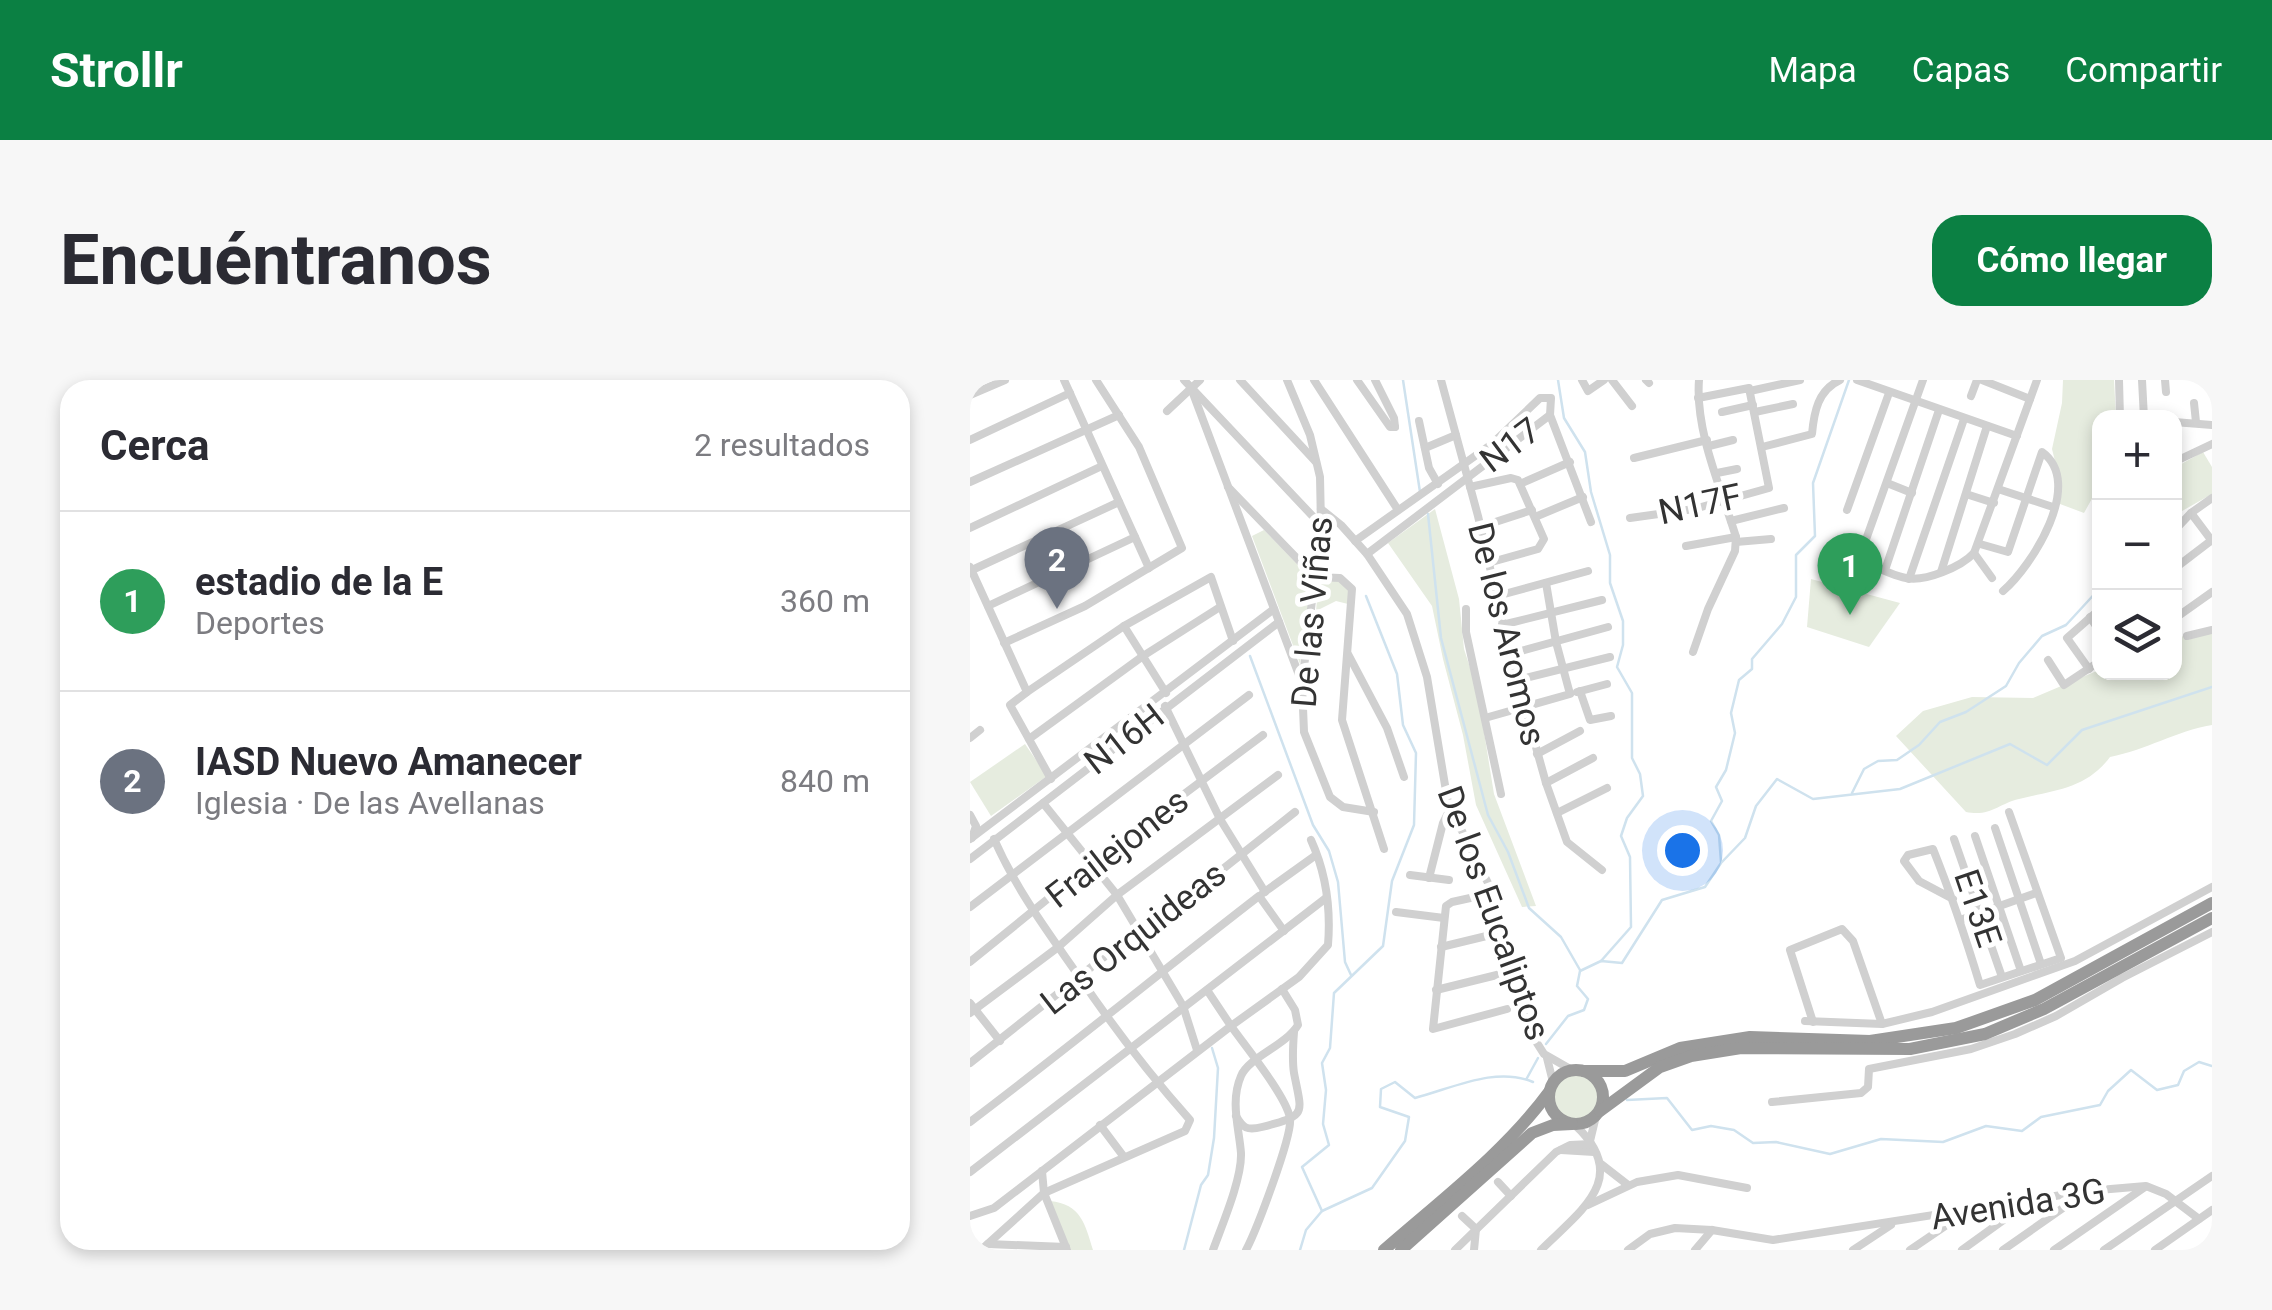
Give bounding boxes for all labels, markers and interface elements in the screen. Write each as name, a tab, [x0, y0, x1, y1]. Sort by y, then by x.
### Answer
text: Strollr	[50, 42, 183, 99]
text: Mapa	[1768, 50, 1857, 91]
text: Capas	[1912, 50, 2010, 91]
text: Compartir	[2065, 50, 2222, 91]
button: Cómo llegar	[1932, 215, 2212, 306]
text: Encuéntranos	[60, 219, 492, 301]
street label: N17	[1472, 410, 1548, 481]
map controls	[2092, 410, 2182, 680]
button: +	[2092, 410, 2182, 500]
text: Cerca	[100, 421, 210, 470]
text: 2 resultados	[694, 426, 870, 464]
street label: N17F	[1655, 476, 1745, 533]
button: −	[2092, 500, 2182, 590]
street label: De las Viñas	[1284, 515, 1341, 709]
street label: De los Aromos	[1459, 518, 1554, 750]
pin: 2	[1024, 526, 1090, 609]
pin: 1	[1818, 532, 1882, 615]
text: estadio de la E	[195, 560, 443, 604]
text: 1	[123, 582, 142, 620]
text: 360 m	[780, 582, 870, 620]
button: layers	[2092, 590, 2182, 680]
text: Deportes	[195, 604, 325, 642]
street label: N16H	[1077, 696, 1172, 783]
text: IASD Nuevo Amanecer	[195, 740, 582, 784]
text: 2	[123, 762, 142, 800]
text: 840 m	[780, 762, 870, 800]
street label: Frailejones	[1038, 780, 1197, 917]
street label: De los Eucaliptos	[1429, 780, 1559, 1046]
text: Iglesia · De las Avellanas	[195, 784, 545, 822]
your location	[1657, 825, 1708, 876]
street label: Las Orquideas	[1033, 853, 1234, 1023]
street label: E13E	[1945, 864, 2010, 952]
street label: Avenida 3G	[1928, 1170, 2108, 1239]

